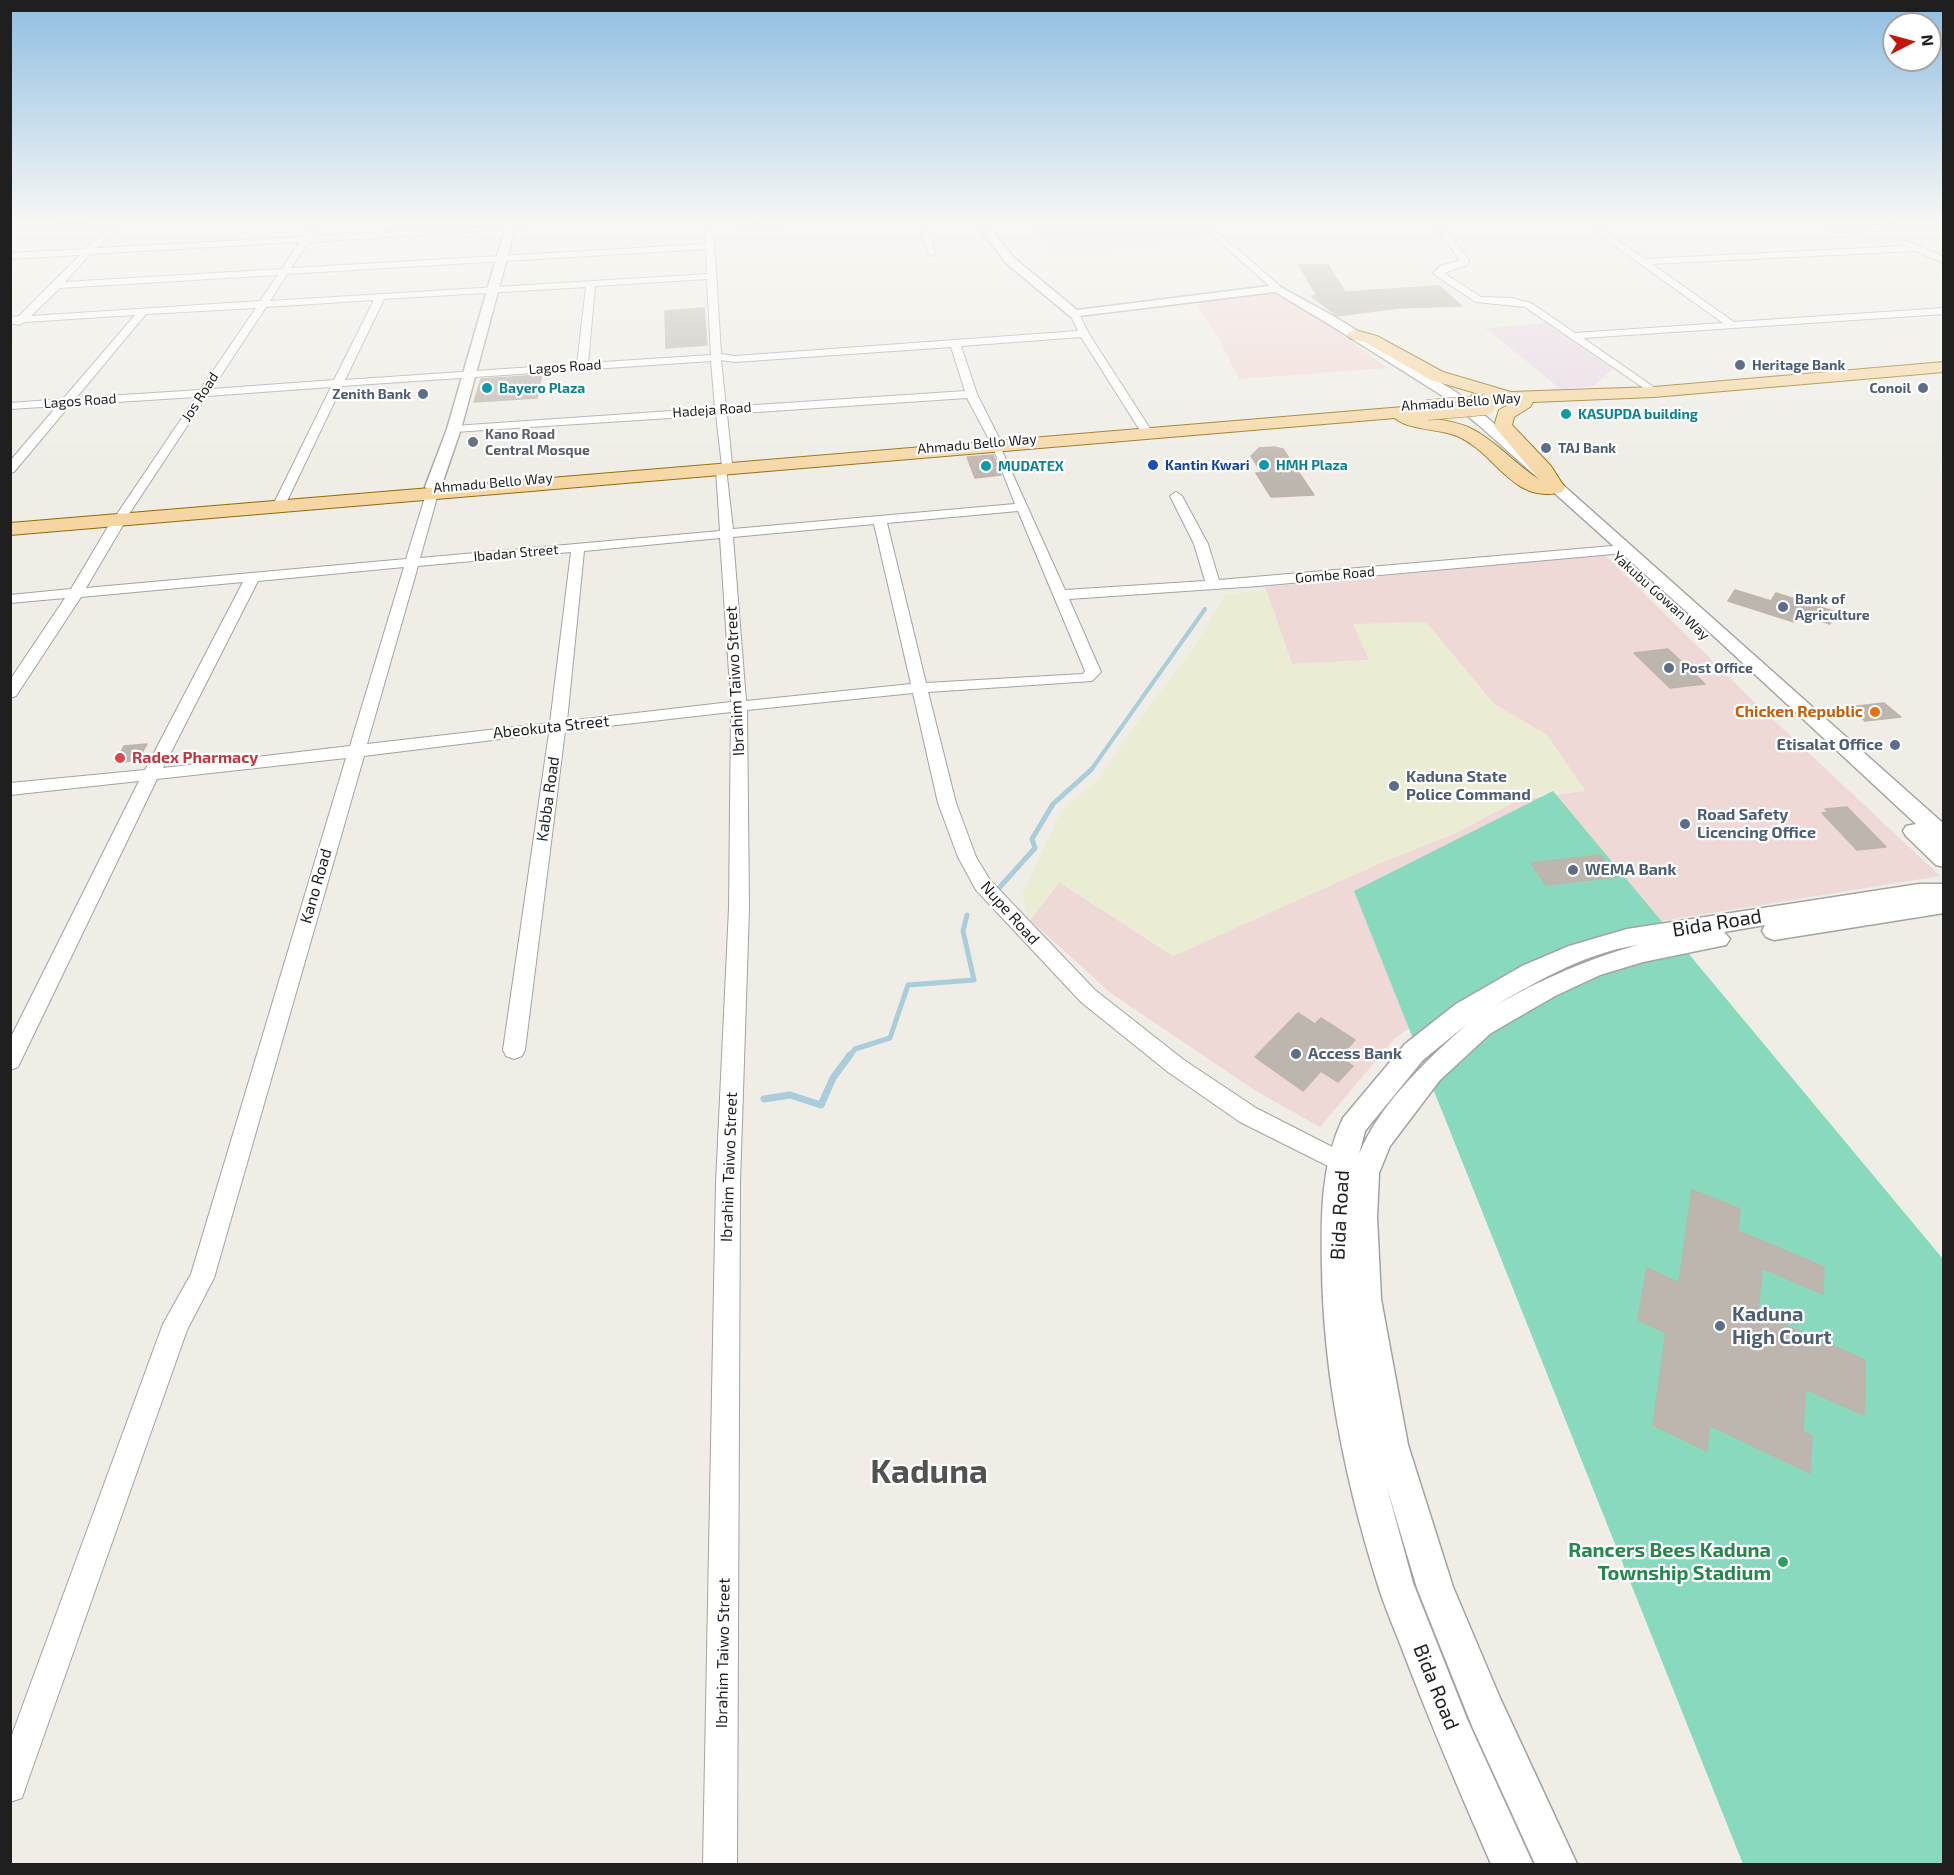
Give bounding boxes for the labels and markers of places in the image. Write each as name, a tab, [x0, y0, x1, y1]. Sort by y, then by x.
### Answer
place label: Heritage Bank	[1752, 357, 1845, 373]
marker: Heritage Bank	[1733, 358, 1747, 372]
place label: Bayero Plaza	[499, 380, 585, 396]
place label: Conoil	[1869, 380, 1911, 396]
marker: Bayero Plaza	[480, 381, 494, 395]
marker: Conoil	[1916, 381, 1930, 395]
place label: Zenith Bank	[332, 386, 411, 402]
marker: Zenith Bank	[416, 387, 430, 401]
place label: KASUPDA building	[1578, 406, 1698, 422]
marker: KASUPDA building	[1559, 407, 1573, 421]
place label: Kano Road Central Mosque	[485, 426, 590, 458]
marker: Kano Road Central Mosque	[466, 435, 480, 449]
place label: TAJ Bank	[1558, 440, 1616, 456]
marker: TAJ Bank	[1539, 441, 1553, 455]
place label: Kantin Kwari	[1165, 457, 1250, 473]
place label: HMH Plaza	[1276, 457, 1348, 473]
place label: MUDATEX	[998, 458, 1064, 474]
marker: Kantin Kwari	[1146, 458, 1160, 472]
marker: HMH Plaza	[1257, 458, 1271, 472]
marker: MUDATEX	[979, 459, 993, 473]
place label: Bank of Agriculture	[1795, 591, 1870, 624]
marker: Bank of Agriculture	[1776, 600, 1790, 614]
place label: Post Office	[1681, 660, 1753, 676]
marker: Post Office	[1662, 661, 1676, 675]
place label: Chicken Republic	[1735, 702, 1863, 722]
marker: Chicken Republic	[1868, 705, 1882, 719]
place label: Etisalat Office	[1776, 735, 1883, 755]
marker: Etisalat Office	[1888, 738, 1902, 752]
place label: Radex Pharmacy	[132, 748, 258, 768]
marker: Radex Pharmacy	[113, 751, 127, 765]
place label: Kaduna State Police Command	[1406, 767, 1531, 805]
marker: Kaduna State Police Command	[1387, 779, 1401, 793]
place label: Road Safety Licencing Office	[1697, 805, 1816, 843]
marker: Road Safety Licencing Office	[1678, 817, 1692, 831]
place label: WEMA Bank	[1585, 860, 1676, 880]
marker: WEMA Bank	[1566, 863, 1580, 877]
place label: Access Bank	[1308, 1044, 1402, 1064]
marker: Access Bank	[1289, 1047, 1303, 1061]
place label: Kaduna High Court	[1732, 1302, 1831, 1349]
marker: Kaduna High Court	[1713, 1319, 1727, 1333]
place label: Rancers Bees Kaduna Township Stadium	[1568, 1538, 1771, 1585]
marker: Rancers Bees Kaduna Township Stadium	[1776, 1555, 1790, 1569]

